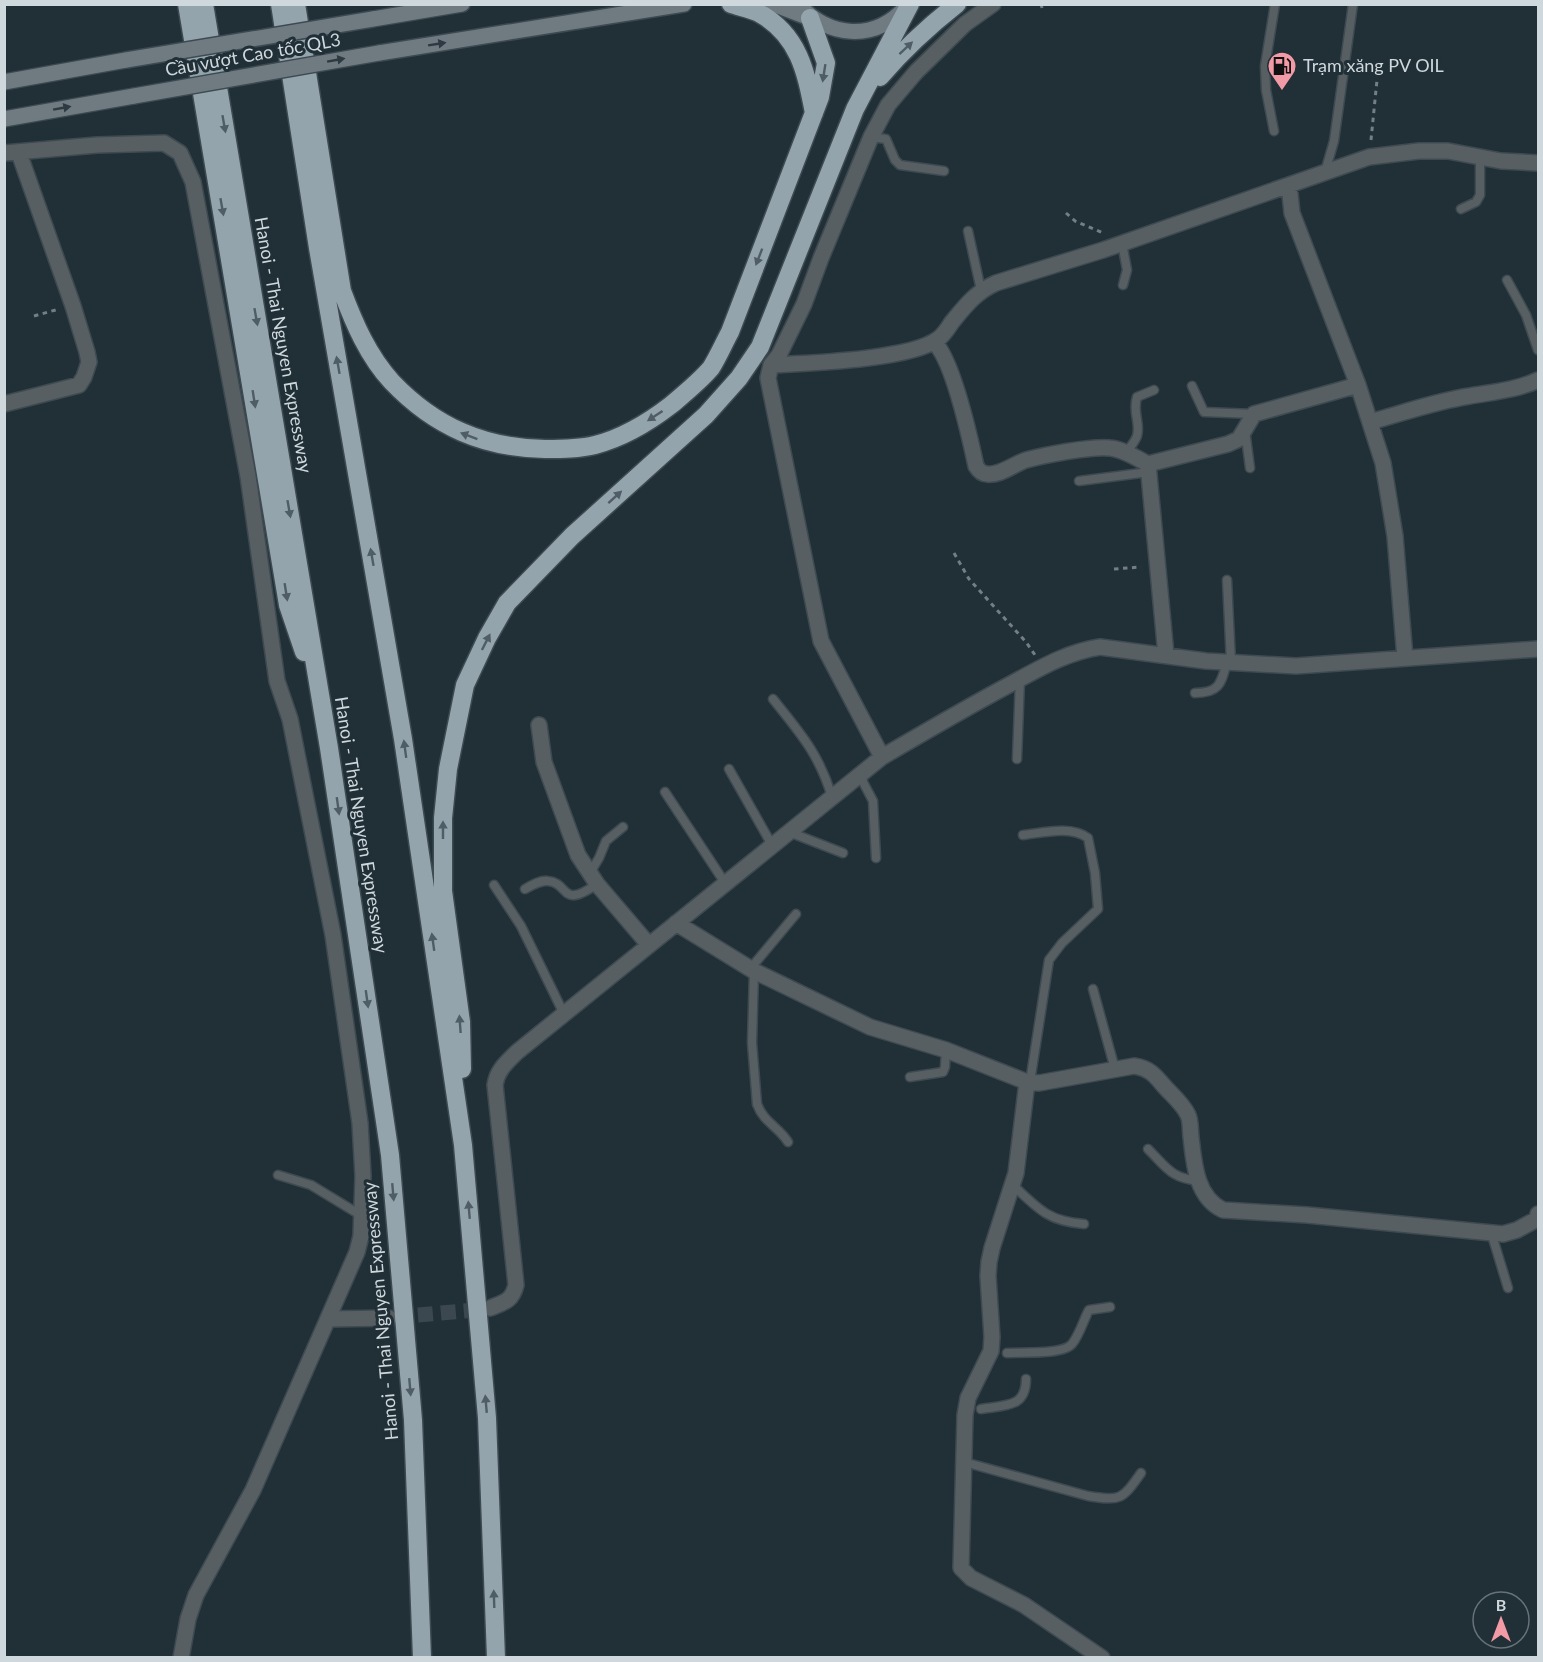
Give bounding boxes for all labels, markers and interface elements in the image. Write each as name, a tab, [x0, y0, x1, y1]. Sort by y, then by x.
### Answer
street label: Cầu vượt Cao tốc QL3	[163, 28, 342, 80]
one-way arrow	[427, 39, 446, 48]
one-way arrow	[898, 42, 913, 55]
fuel station icon: Trạm xăng PV OIL	[1266, 50, 1298, 92]
place label: Trạm xăng PV OIL	[1303, 54, 1444, 76]
one-way arrow	[327, 56, 346, 65]
one-way arrow	[820, 64, 829, 83]
one-way arrow	[53, 104, 72, 113]
one-way arrow	[220, 115, 229, 134]
one-way arrow	[217, 198, 226, 217]
street label: Hanoi - Thai Nguyen Expressway	[251, 215, 317, 475]
one-way arrow	[754, 248, 764, 266]
one-way arrow	[252, 307, 261, 326]
one-way arrow	[334, 355, 343, 374]
one-way arrow	[250, 390, 259, 409]
one-way arrow	[647, 410, 663, 421]
one-way arrow	[460, 430, 478, 440]
one-way arrow	[607, 491, 622, 504]
one-way arrow	[285, 499, 294, 518]
one-way arrow	[367, 547, 376, 566]
one-way arrow	[282, 582, 291, 601]
one-way arrow	[481, 633, 491, 650]
street label: Hanoi - Thai Nguyen Expressway	[331, 695, 393, 955]
one-way arrow	[400, 740, 409, 759]
one-way arrow	[334, 797, 343, 816]
one-way arrow	[438, 821, 448, 840]
one-way arrow	[429, 932, 438, 951]
one-way arrow	[362, 990, 371, 1009]
one-way arrow	[456, 1014, 465, 1033]
street label: Hanoi - Thai Nguyen Expressway	[358, 1180, 402, 1441]
one-way arrow	[388, 1183, 398, 1202]
one-way arrow	[464, 1200, 474, 1219]
one-way arrow	[405, 1377, 415, 1396]
one-way arrow	[481, 1395, 491, 1414]
one-way arrow	[489, 1590, 498, 1609]
north arrow	[1471, 1590, 1531, 1650]
text: B	[1496, 1595, 1506, 1614]

